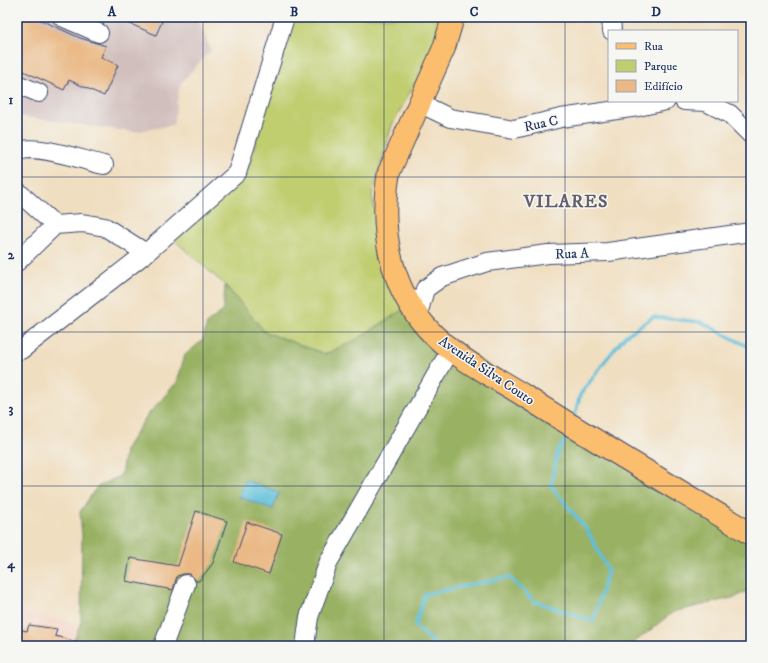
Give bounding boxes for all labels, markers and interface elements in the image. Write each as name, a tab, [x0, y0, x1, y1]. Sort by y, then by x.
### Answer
text: A	[107, 4, 117, 20]
text: B	[290, 4, 298, 20]
text: C	[470, 4, 479, 20]
text: D	[651, 4, 661, 20]
legend	[608, 30, 738, 102]
text: Rua	[644, 39, 664, 54]
text: Parque	[644, 59, 677, 74]
text: Edifício	[644, 79, 683, 94]
text: 1	[9, 92, 14, 108]
street label: Rua C	[523, 112, 560, 136]
district label: VILARES	[523, 191, 608, 213]
street label: Rua A	[555, 244, 590, 264]
text: 2	[8, 247, 15, 263]
street label: Avenida Silva Couto	[435, 332, 538, 410]
text: 3	[9, 401, 14, 417]
text: 4	[6, 556, 15, 573]

